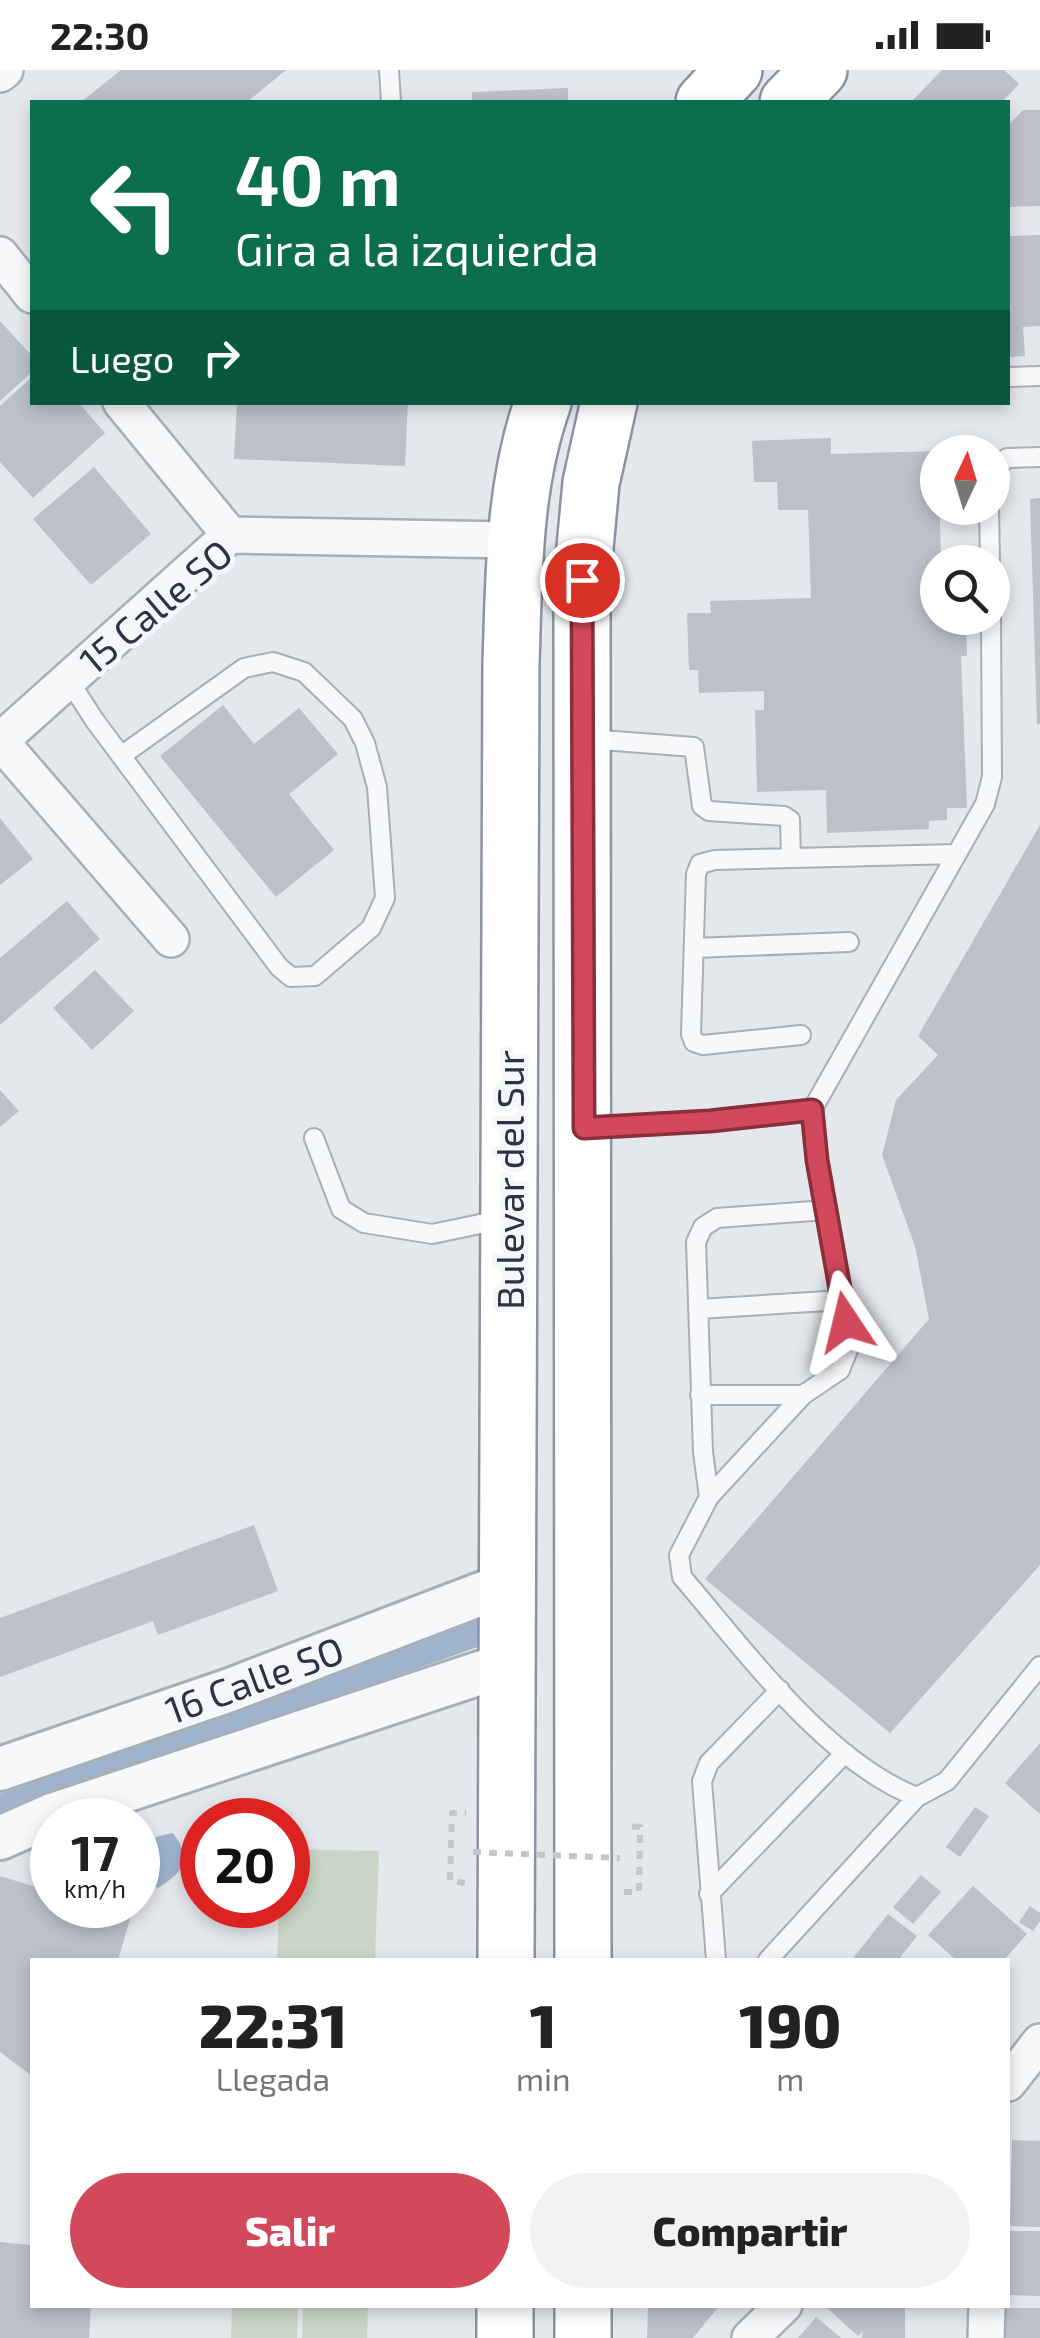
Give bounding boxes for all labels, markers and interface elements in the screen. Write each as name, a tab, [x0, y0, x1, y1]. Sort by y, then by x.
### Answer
text: 22:30	[50, 12, 149, 58]
text: 40 m	[235, 136, 401, 220]
icon: left	[70, 140, 200, 270]
text: Gira a la izquierda	[235, 221, 599, 275]
icon: right	[194, 330, 249, 385]
text: Luego	[70, 335, 174, 381]
north arrow	[920, 435, 1010, 525]
map controls	[920, 435, 1010, 635]
street label: 15 Calle SO	[69, 529, 241, 683]
pin	[540, 538, 625, 623]
button: search	[920, 545, 1010, 635]
icon: arrive	[555, 553, 610, 608]
street label: Bulevar del Sur	[486, 1050, 532, 1310]
position arrow	[794, 1270, 898, 1374]
street label: 16 Calle SO	[159, 1626, 349, 1732]
speed limit sign: 20	[180, 1798, 310, 1928]
text: 17	[71, 1821, 119, 1881]
text: km/h	[64, 1873, 126, 1903]
text: 22:31	[199, 1988, 347, 2060]
text: 1	[530, 1988, 557, 2060]
text: 190	[739, 1988, 841, 2060]
text: Llegada	[216, 2059, 330, 2097]
text: min	[516, 2059, 571, 2097]
text: m	[776, 2059, 804, 2097]
button: Salir	[70, 2173, 510, 2288]
button: Compartir	[530, 2173, 970, 2288]

